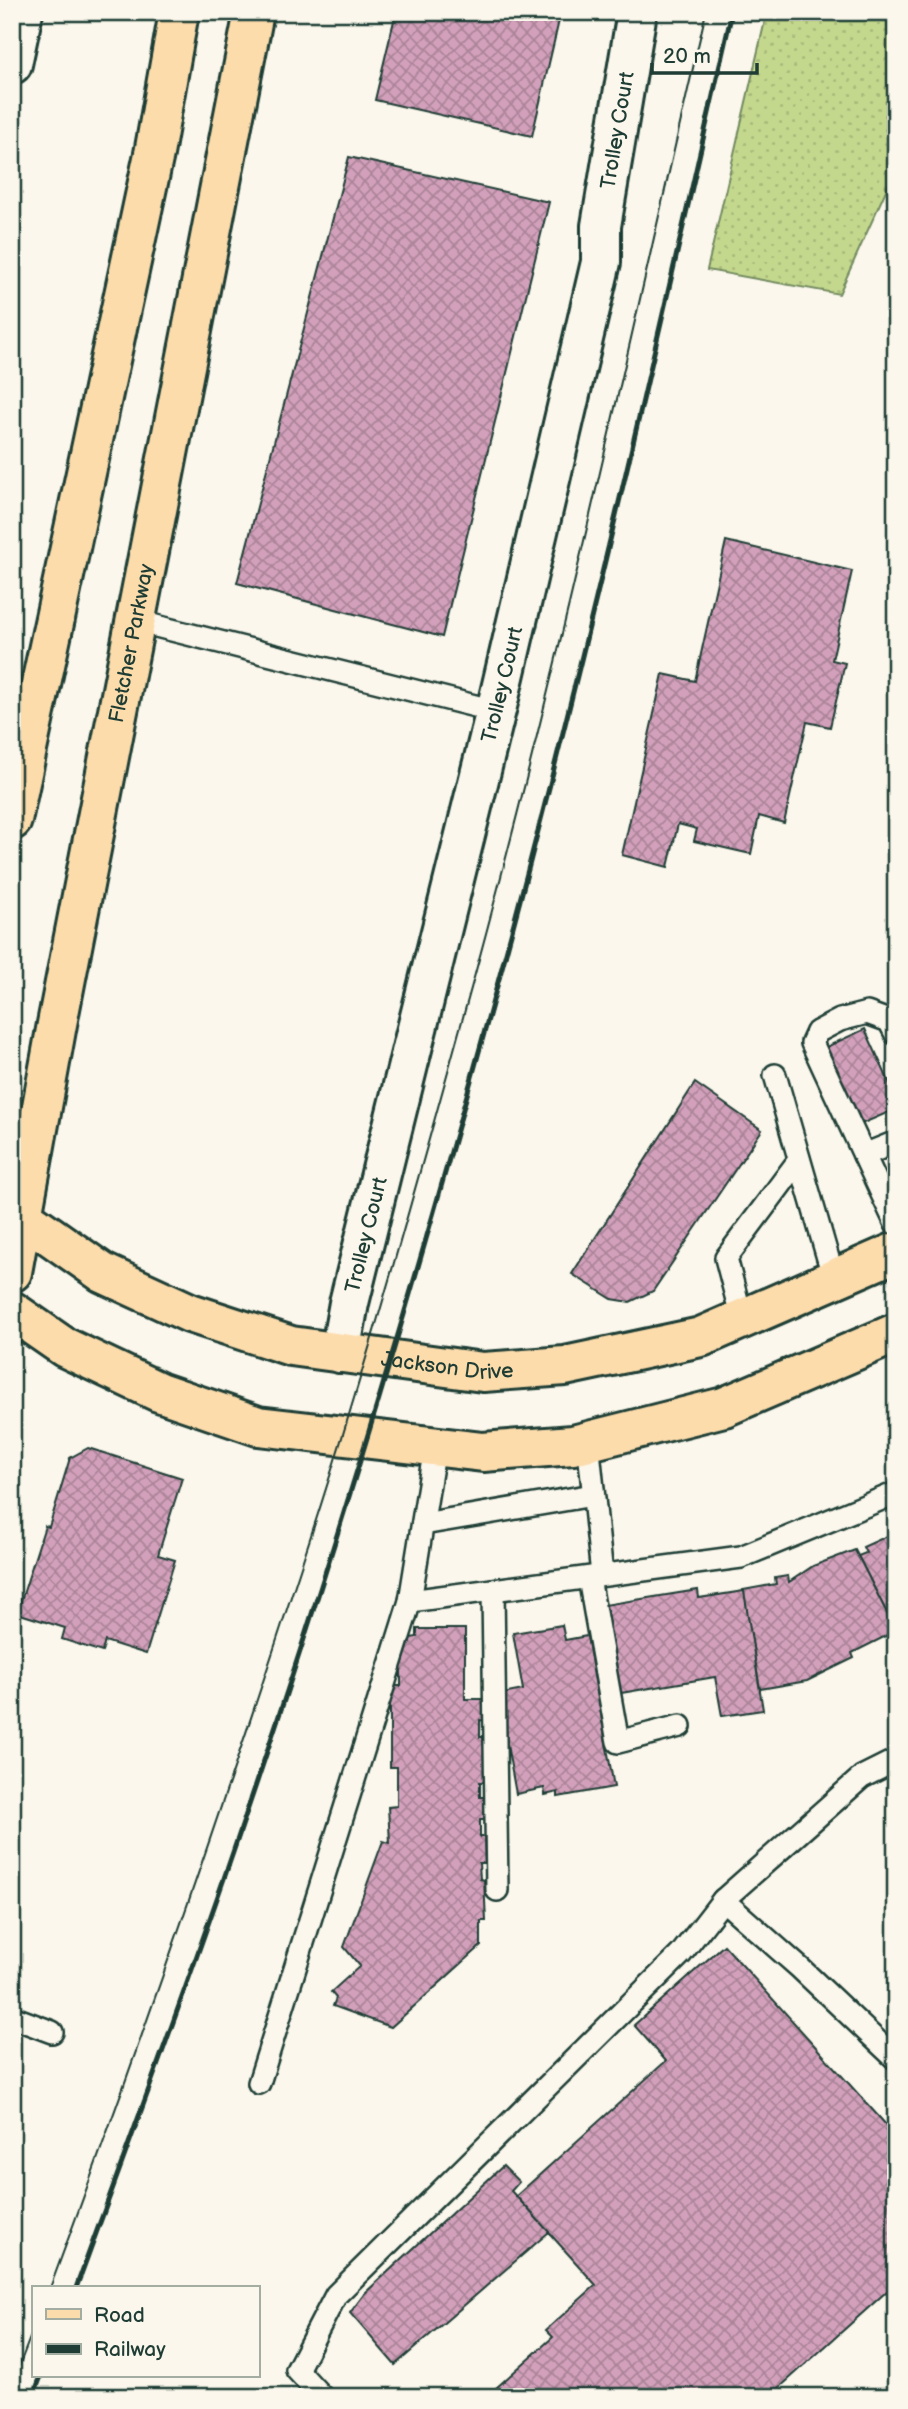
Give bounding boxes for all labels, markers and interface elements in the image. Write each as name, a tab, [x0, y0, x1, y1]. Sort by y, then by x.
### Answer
scale bar	[652, 32, 758, 76]
text: 20 m	[663, 44, 711, 69]
street label: Trolley Court	[595, 69, 639, 191]
street label: Fletcher Parkway	[103, 561, 159, 725]
street label: Trolley Court	[476, 623, 528, 745]
street label: Trolley Court	[339, 1174, 392, 1295]
street label: Jackson Drive	[380, 1346, 514, 1385]
legend	[32, 2286, 259, 2378]
text: Road	[94, 2303, 145, 2328]
text: Railway	[94, 2337, 166, 2362]

